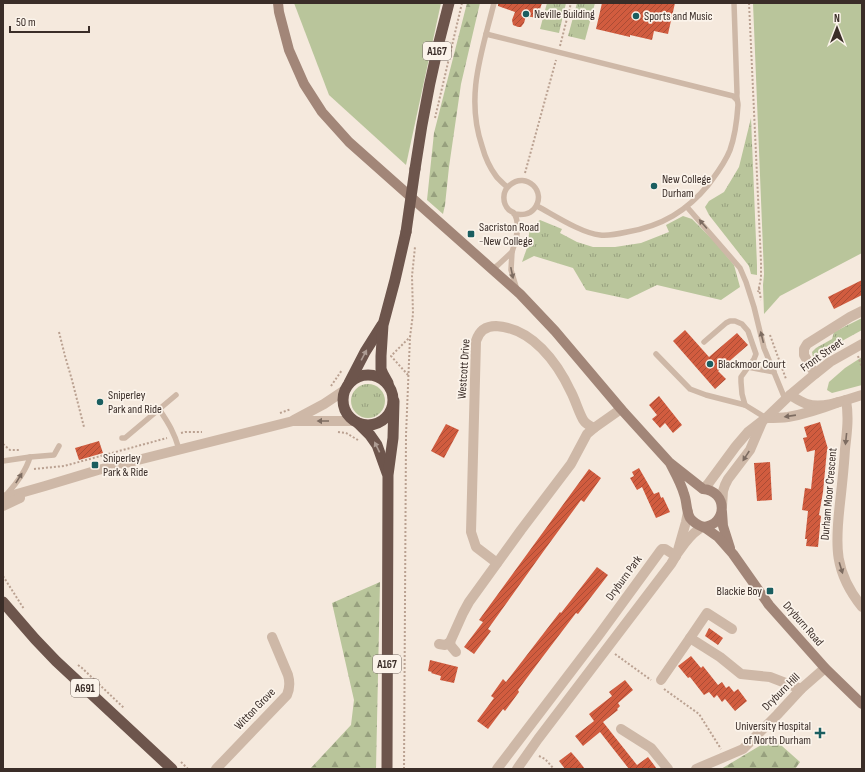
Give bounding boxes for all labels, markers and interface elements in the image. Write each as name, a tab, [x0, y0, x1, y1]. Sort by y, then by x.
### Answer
place label: Neville Building	[534, 7, 595, 22]
scale bar	[10, 8, 89, 34]
north arrow	[817, 8, 857, 48]
marker: Neville Building	[521, 9, 531, 19]
place label: Sports and Music	[644, 9, 713, 24]
marker: Sports and Music	[631, 11, 641, 21]
text: N	[834, 12, 840, 25]
text: 50 m	[16, 15, 36, 30]
road number: A167	[423, 42, 451, 60]
place label: New College Durham	[662, 172, 711, 201]
marker: New College Durham	[649, 181, 659, 191]
one-way arrow	[698, 219, 707, 229]
place label: Sacriston Road -New College	[479, 220, 539, 249]
marker: Sacriston Road -New College	[466, 229, 476, 239]
one-way arrow	[510, 267, 516, 279]
one-way arrow	[758, 331, 764, 343]
street label: Front Street	[798, 335, 847, 375]
street label: Westcott Drive	[454, 338, 474, 400]
one-way arrow	[360, 349, 367, 361]
place label: Blackmoor Court	[718, 357, 786, 372]
marker: Blackmoor Court	[705, 359, 715, 369]
place label: Sniperley Park and Ride	[108, 388, 162, 417]
marker: Sniperley Park and Ride	[95, 397, 105, 407]
one-way arrow	[784, 413, 796, 419]
one-way arrow	[316, 418, 329, 424]
one-way arrow	[843, 433, 850, 445]
one-way arrow	[374, 441, 380, 452]
street label: Durham Moor Crescent	[817, 447, 841, 541]
one-way arrow	[742, 450, 750, 461]
place label: Sniperley Park & Ride	[103, 451, 148, 480]
marker: Sniperley Park & Ride	[90, 460, 100, 470]
one-way arrow	[16, 472, 23, 484]
street label: Dryburn Park	[603, 552, 646, 603]
one-way arrow	[838, 562, 844, 574]
place label: Blackie Boy	[717, 584, 762, 599]
marker: Blackie Boy	[765, 586, 775, 596]
street label: Dryburn Road	[779, 598, 827, 650]
road number: A167	[373, 655, 401, 673]
street label: Dryburn Hill	[759, 670, 803, 714]
road number: A691	[71, 679, 99, 697]
street label: Witton Grove	[231, 685, 279, 733]
place label: University Hospital of North Durham	[735, 719, 811, 748]
marker: University Hospital of North Durham	[814, 727, 826, 739]

